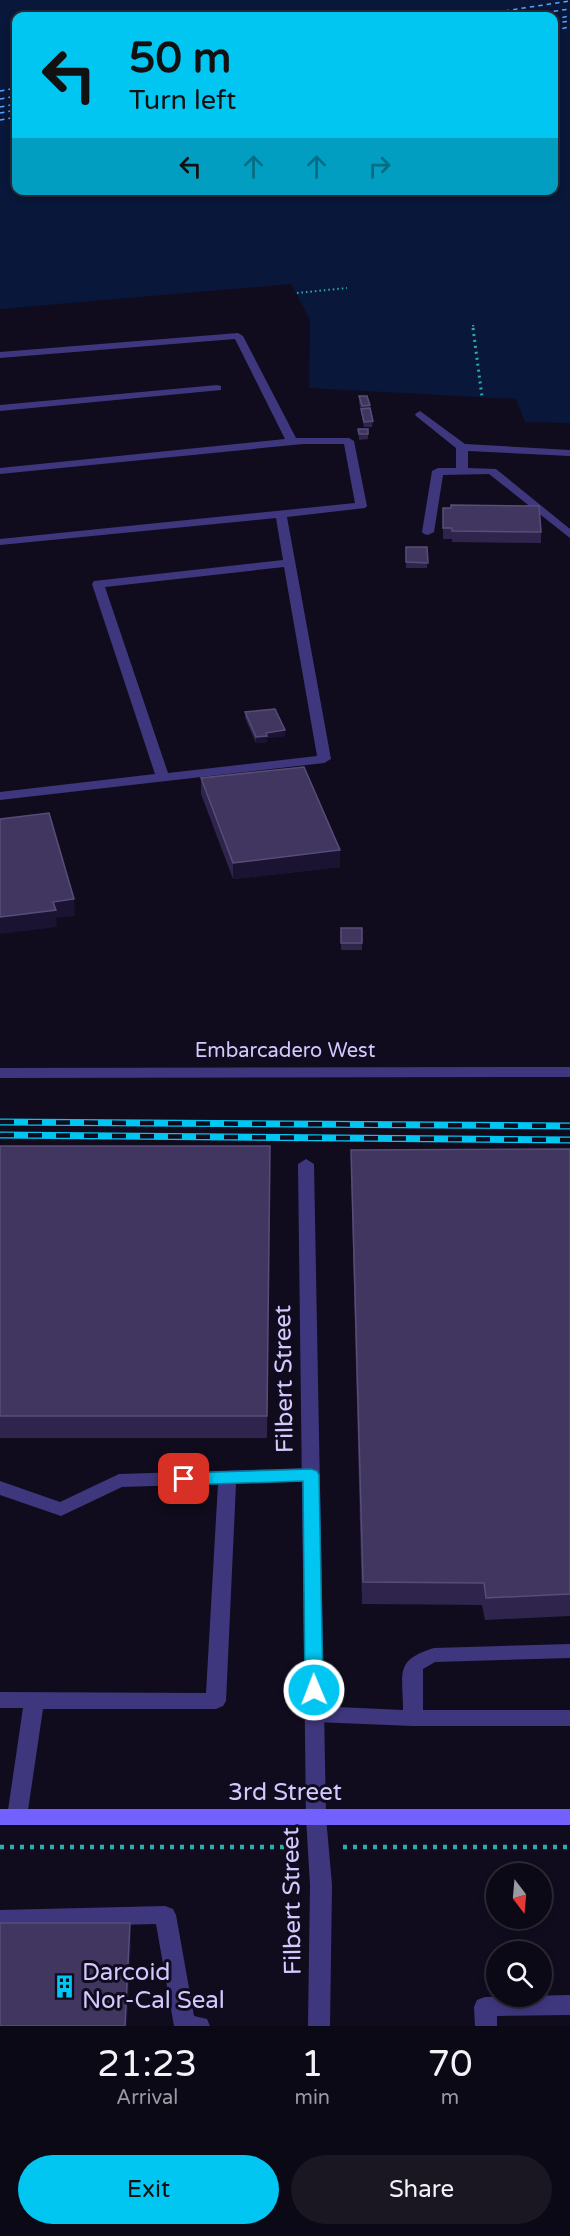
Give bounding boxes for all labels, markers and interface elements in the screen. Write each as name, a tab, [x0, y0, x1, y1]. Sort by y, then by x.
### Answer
text: 50 m	[129, 33, 231, 84]
icon: left	[30, 36, 108, 114]
text: Turn left	[129, 84, 236, 117]
icon: left	[174, 150, 207, 183]
icon: ahead	[237, 150, 270, 183]
icon: ahead	[300, 150, 333, 183]
icon: right	[363, 150, 396, 183]
street label: Embarcadero West	[195, 1039, 376, 1063]
street label: Filbert Street	[268, 1305, 300, 1453]
pin	[158, 1453, 209, 1504]
icon: arrive	[167, 1462, 200, 1495]
position arrow	[282, 1658, 346, 1722]
street label: 3rd Street	[228, 1778, 342, 1807]
street label: Filbert Street	[276, 1827, 308, 1975]
north arrow	[486, 1863, 552, 1929]
map controls	[486, 1863, 552, 2007]
button: search	[486, 1941, 552, 2007]
place label: Darcoid Nor-Cal Seal	[82, 1958, 225, 2015]
building icon: Darcoid Nor-Cal Seal	[51, 1973, 77, 1999]
text: 21:23	[97, 2043, 197, 2086]
text: 1	[301, 2043, 324, 2086]
text: 70	[427, 2043, 473, 2086]
text: Arrival	[116, 2086, 178, 2110]
text: min	[295, 2086, 330, 2110]
text: m	[441, 2086, 459, 2110]
button: Exit	[18, 2155, 279, 2224]
button: Share	[291, 2155, 552, 2224]

